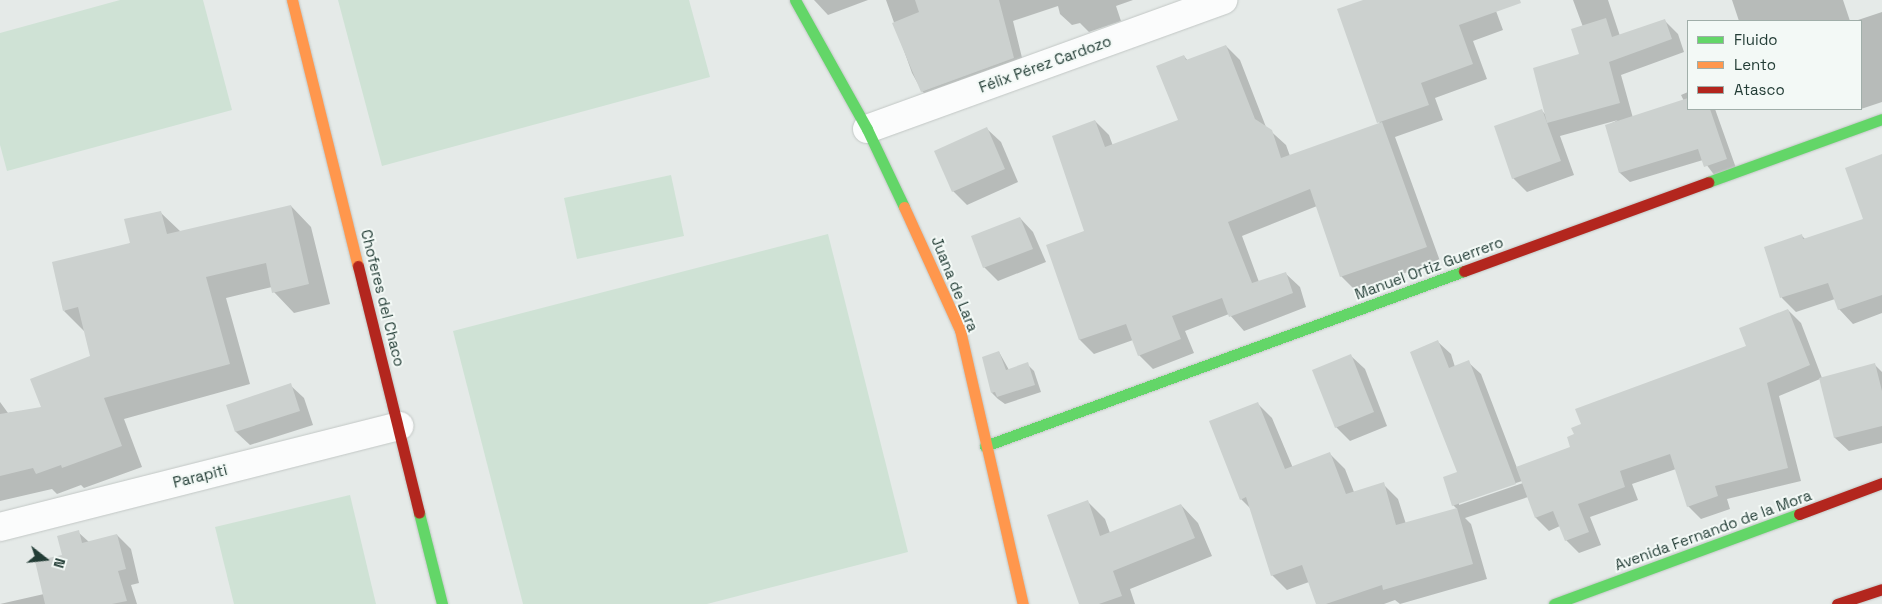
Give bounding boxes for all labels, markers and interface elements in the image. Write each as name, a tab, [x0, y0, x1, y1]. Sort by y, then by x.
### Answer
legend	[1687, 20, 1862, 110]
text: Fluido	[1734, 30, 1778, 49]
street label: Félix Pérez Cardozo	[976, 32, 1114, 96]
text: Lento	[1734, 55, 1776, 74]
text: Atasco	[1734, 80, 1785, 99]
street label: Choferes del Chaco	[357, 228, 409, 368]
street label: Manuel Ortiz Guerrero	[1352, 233, 1506, 303]
street label: Juana de Lara	[928, 234, 982, 334]
street label: Parapiti	[171, 461, 229, 491]
street label: Avenida Fernando de la Mora	[1612, 486, 1814, 574]
north arrow	[20, 534, 70, 584]
text: N	[49, 556, 69, 570]

